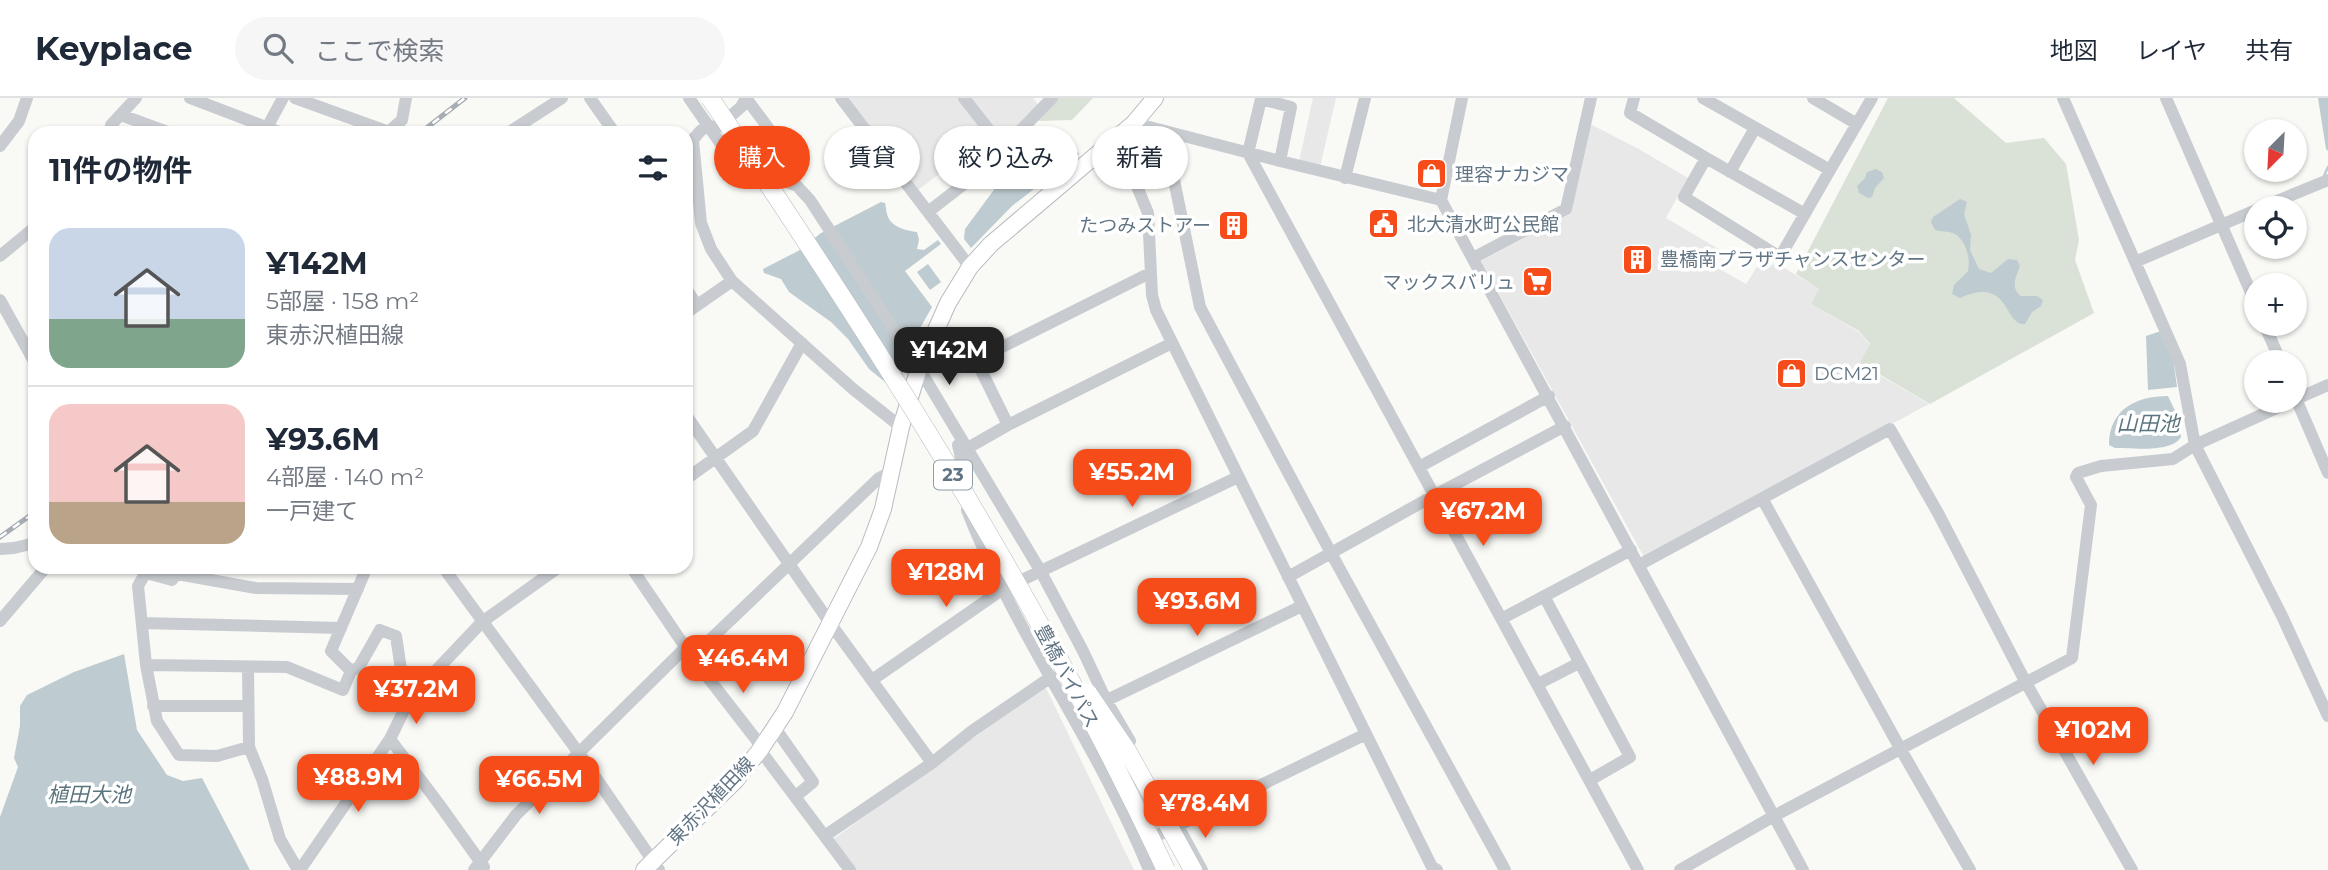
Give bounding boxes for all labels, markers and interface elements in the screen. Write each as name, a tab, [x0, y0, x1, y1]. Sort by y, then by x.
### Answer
search box	[235, 17, 725, 80]
text: Keyplace	[35, 28, 193, 68]
icon: search	[259, 29, 297, 67]
text: ここで検索	[315, 35, 445, 67]
text: 地図	[2050, 36, 2098, 65]
text: レイヤ	[2136, 36, 2207, 65]
text: 共有	[2245, 36, 2293, 65]
north arrow	[2244, 119, 2306, 182]
map controls	[2244, 119, 2307, 413]
chip: 購入	[714, 126, 810, 189]
chip: 賃貸	[824, 126, 920, 189]
chip: 絞り込み	[934, 126, 1078, 189]
chip: 新着	[1092, 126, 1188, 189]
icon: filters	[634, 149, 672, 187]
text: 11件の物件	[49, 152, 193, 189]
shop icon: 理容ナカジマ	[1415, 157, 1449, 191]
place label: 理容ナカジマ	[1455, 163, 1569, 186]
button: locate	[2244, 196, 2307, 259]
public building icon: 北大清水町公民館	[1367, 207, 1401, 241]
building icon: たつみストアー	[1217, 208, 1251, 242]
place label: 北大清水町公民館	[1407, 213, 1559, 236]
place label: たつみストアー	[1079, 214, 1211, 237]
building icon: 豊橋南プラザチャンスセンター	[1620, 242, 1654, 276]
text: ¥142M	[266, 245, 368, 282]
place label: 豊橋南プラザチャンスセンター	[1660, 248, 1925, 271]
icon: home	[105, 256, 189, 340]
supermarket icon: マックスバリュ	[1521, 265, 1555, 299]
place label: マックスバリュ	[1383, 271, 1515, 294]
button: +	[2244, 273, 2307, 336]
text: 5部屋 · 158 m²	[266, 287, 419, 315]
text: 東赤沢植田線	[266, 321, 404, 349]
pin: ¥142M	[900, 328, 998, 387]
text: ¥142M	[910, 336, 988, 364]
button: −	[2244, 350, 2307, 413]
shop icon: DCM21	[1774, 356, 1808, 390]
place label: DCM21	[1814, 362, 1879, 385]
water label: 山田池	[2117, 411, 2181, 436]
text: ¥93.6M	[266, 421, 380, 458]
icon: home	[105, 432, 189, 516]
pin: ¥55.2M	[1075, 450, 1189, 509]
text: ¥55.2M	[1089, 458, 1175, 486]
road number: 23	[934, 460, 972, 489]
text: 4部屋 · 140 m²	[266, 463, 424, 491]
pin: ¥67.2M	[1426, 489, 1540, 548]
text: 一戸建て	[266, 497, 358, 525]
text: ¥67.2M	[1440, 497, 1526, 525]
pin: ¥128M	[897, 550, 995, 609]
text: ¥128M	[907, 558, 985, 586]
pin: ¥93.6M	[1140, 578, 1254, 638]
text: ¥93.6M	[1153, 587, 1241, 615]
street label: 豊橋バイパス	[1030, 620, 1104, 732]
pin: ¥46.4M	[686, 636, 800, 695]
text: ¥46.4M	[697, 644, 789, 672]
pin: ¥37.2M	[359, 666, 473, 726]
text: ¥37.2M	[373, 675, 459, 703]
pin: ¥102M	[2044, 708, 2142, 767]
text: ¥102M	[2054, 716, 2132, 744]
street label: 東赤沢植田線	[663, 752, 759, 850]
pin: ¥88.9M	[301, 754, 415, 814]
pin: ¥66.5M	[482, 756, 596, 816]
text: ¥88.9M	[313, 763, 403, 791]
text: ¥66.5M	[495, 765, 583, 793]
pin: ¥78.4M	[1148, 780, 1262, 840]
water label: 植田大池	[47, 782, 133, 807]
text: ¥78.4M	[1160, 789, 1250, 817]

